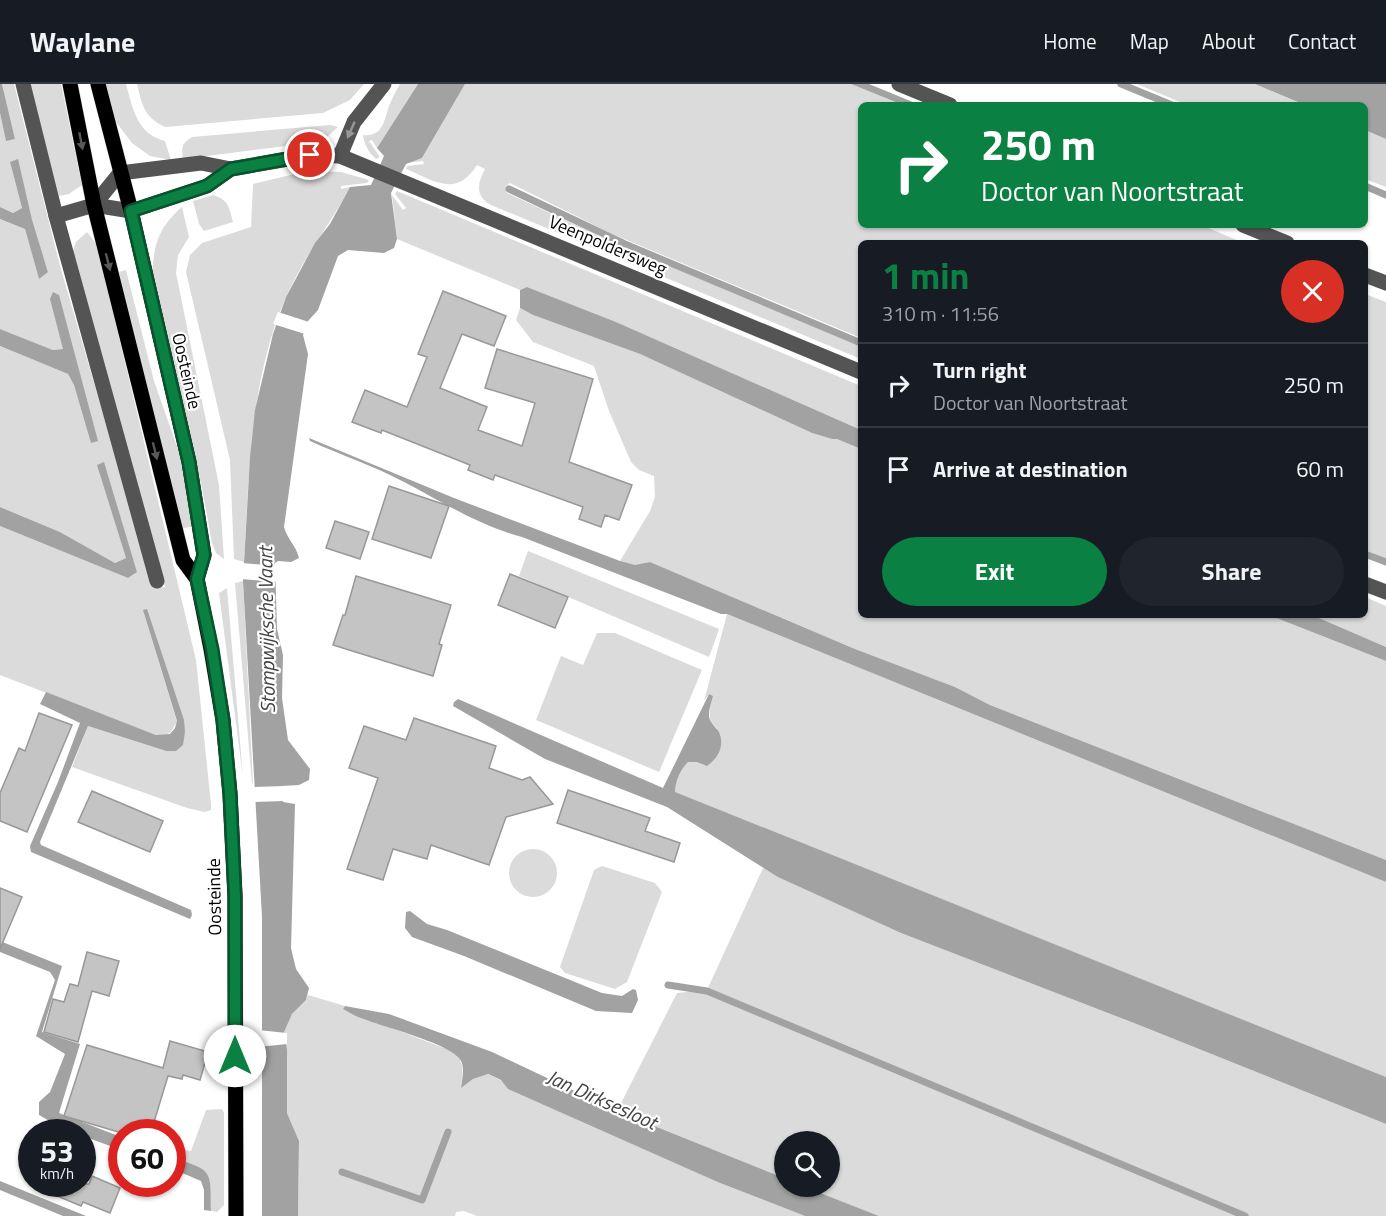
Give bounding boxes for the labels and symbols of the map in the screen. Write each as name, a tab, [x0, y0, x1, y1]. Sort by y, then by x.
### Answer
one-way arrow	[346, 121, 356, 139]
pin	[284, 129, 335, 180]
one-way arrow	[77, 132, 86, 151]
street label: Veenpoldersweg	[545, 208, 671, 282]
one-way arrow	[104, 253, 113, 271]
street label: Oosteinde	[165, 330, 209, 412]
one-way arrow	[151, 442, 161, 460]
water label: Stompwijksche Vaart	[249, 544, 283, 714]
street label: Oosteinde	[200, 858, 228, 936]
position arrow	[203, 1024, 267, 1088]
water label: Jan Dirksesloot	[542, 1061, 665, 1138]
speed limit sign: 60	[108, 1119, 186, 1197]

